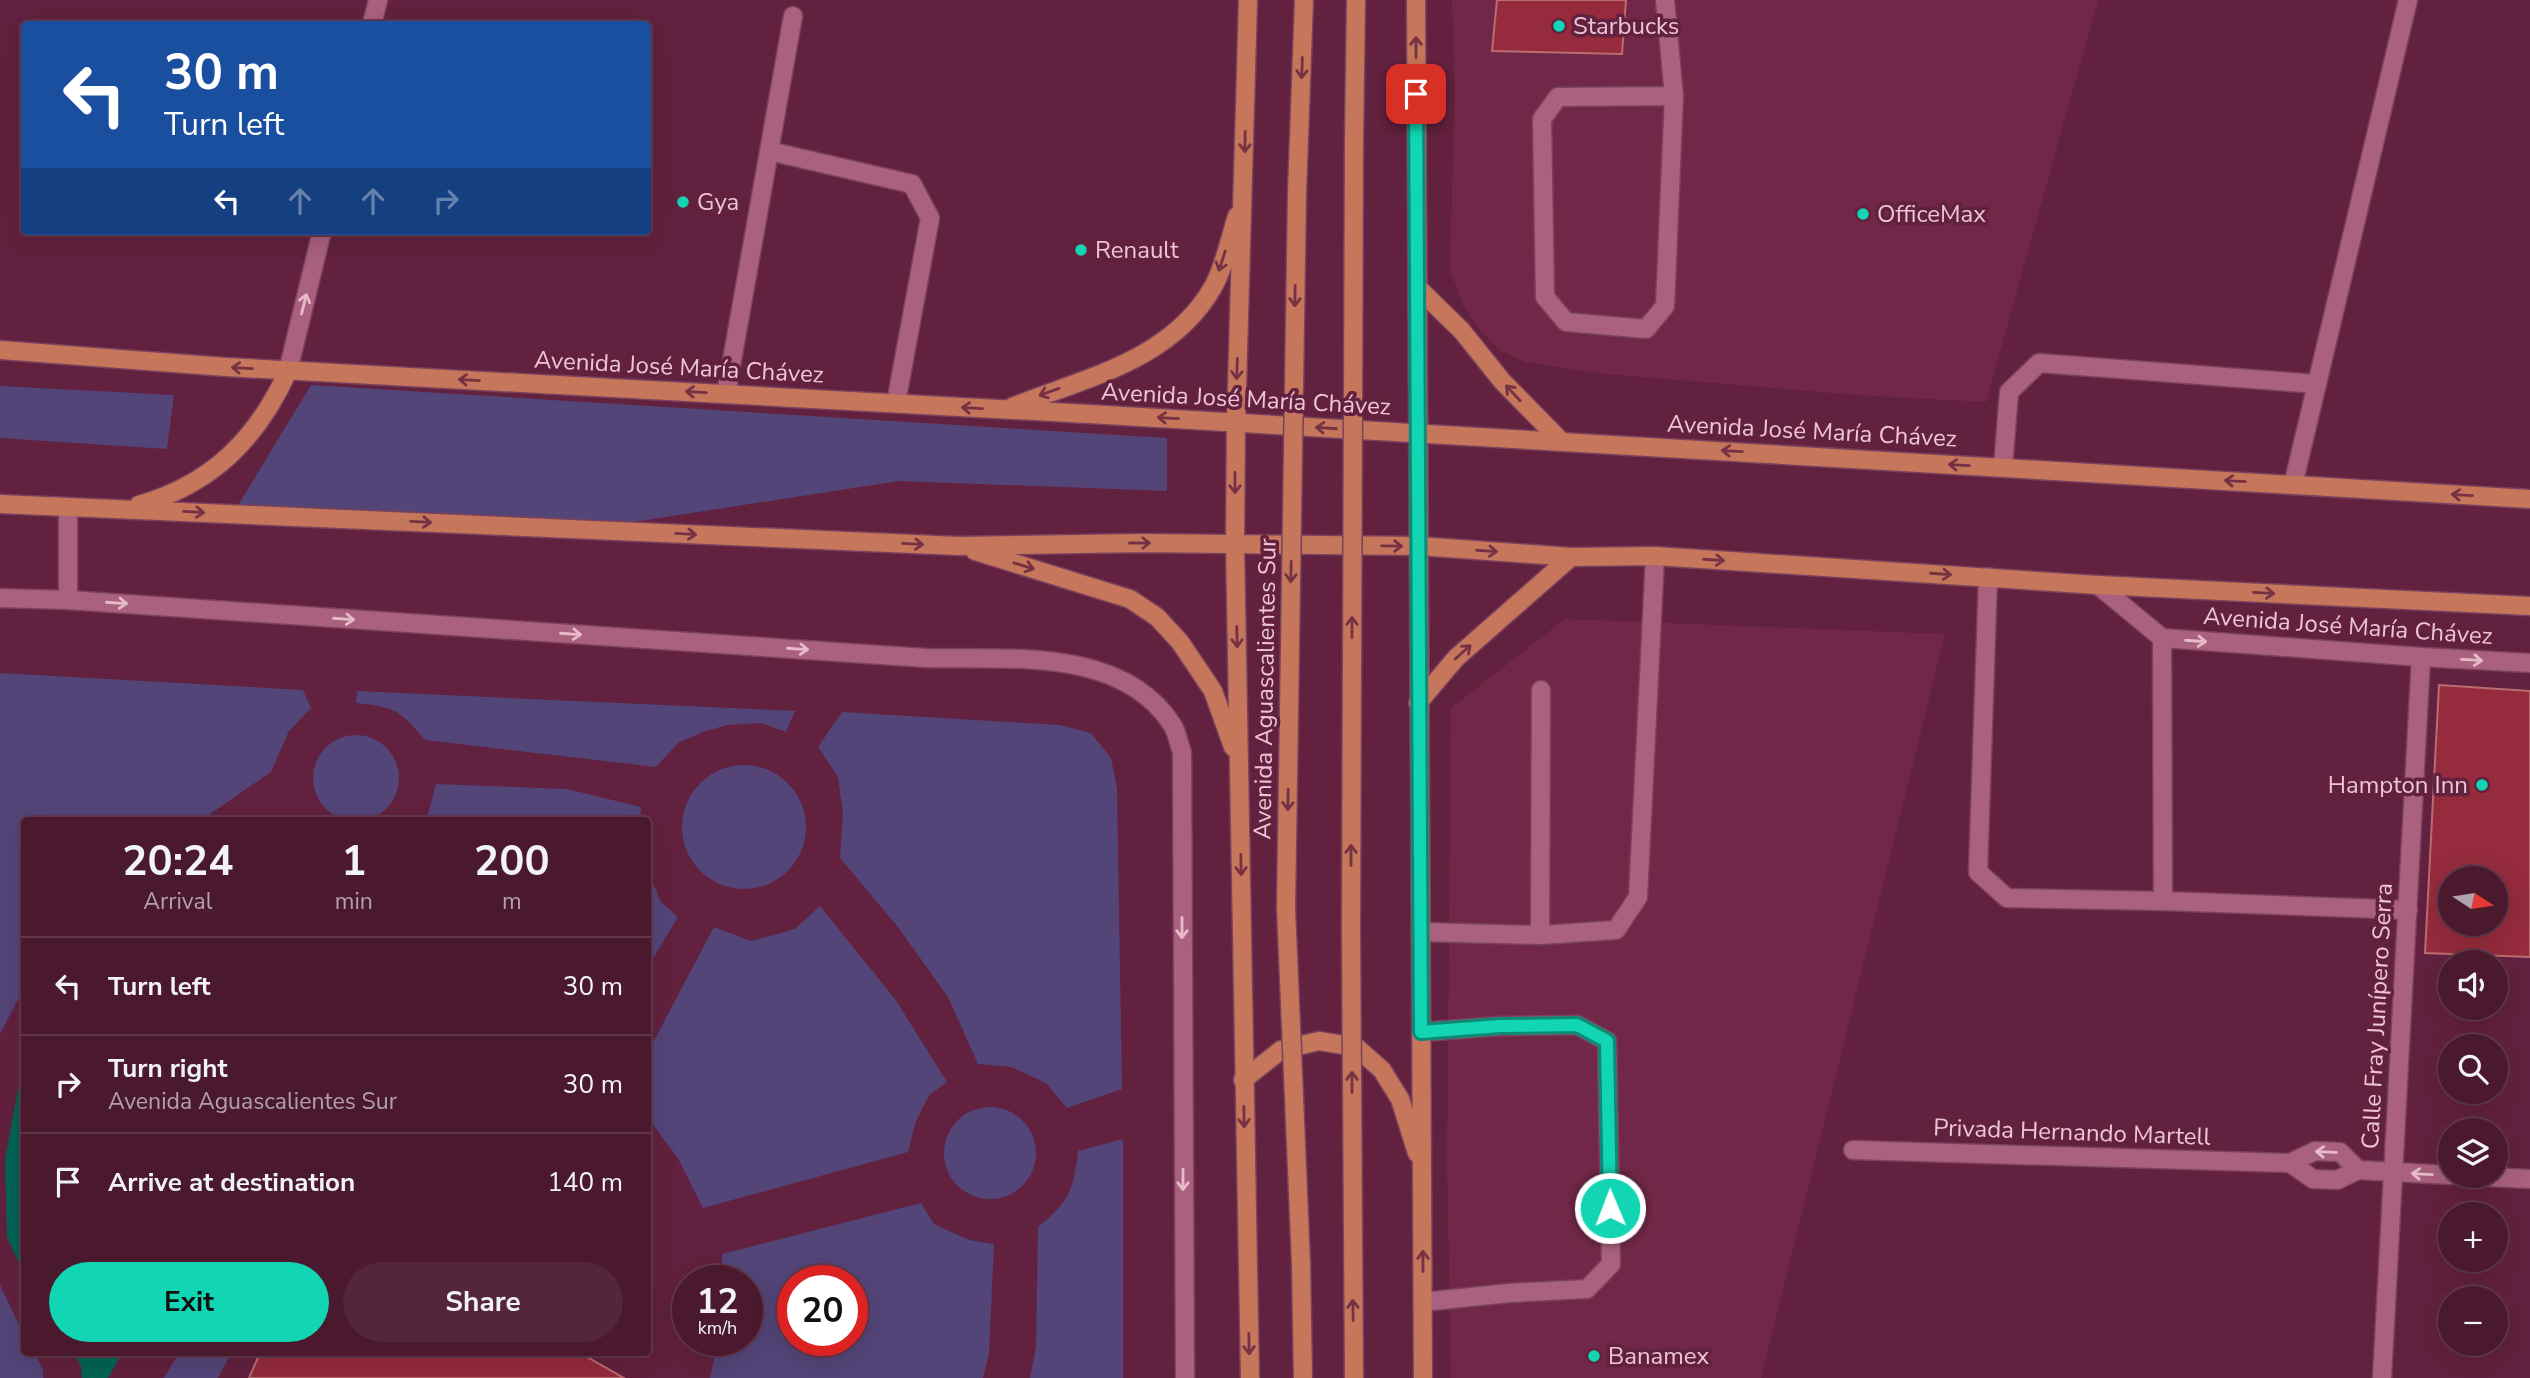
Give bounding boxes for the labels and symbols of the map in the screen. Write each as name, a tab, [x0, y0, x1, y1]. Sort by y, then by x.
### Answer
place label: Starbucks	[1573, 10, 1679, 42]
marker: Starbucks	[1551, 18, 1567, 34]
one-way arrow	[1409, 36, 1423, 59]
one-way arrow	[1295, 56, 1308, 79]
pin	[1386, 64, 1446, 124]
one-way arrow	[1238, 130, 1251, 153]
place label: Gya	[697, 186, 739, 218]
marker: Gya	[675, 194, 691, 210]
place label: OfficeMax	[1877, 198, 1986, 230]
marker: OfficeMax	[1855, 206, 1871, 222]
place label: Renault	[1095, 234, 1179, 266]
marker: Renault	[1073, 242, 1089, 258]
one-way arrow	[1215, 250, 1227, 272]
one-way arrow	[1288, 284, 1302, 307]
one-way arrow	[298, 293, 311, 316]
street label: Avenida José María Chávez	[533, 343, 825, 391]
one-way arrow	[1231, 357, 1244, 380]
one-way arrow	[231, 361, 254, 374]
one-way arrow	[458, 374, 481, 387]
street label: Avenida José María Chávez	[1100, 375, 1392, 423]
one-way arrow	[1505, 384, 1521, 402]
one-way arrow	[685, 386, 708, 399]
one-way arrow	[1039, 387, 1061, 400]
one-way arrow	[961, 401, 984, 414]
street label: Avenida José María Chávez	[1666, 407, 1958, 455]
one-way arrow	[1156, 412, 1179, 425]
one-way arrow	[1315, 421, 1338, 434]
one-way arrow	[1721, 444, 1743, 457]
one-way arrow	[1948, 458, 1971, 471]
one-way arrow	[1229, 472, 1242, 495]
one-way arrow	[2224, 475, 2247, 488]
one-way arrow	[2451, 488, 2474, 501]
one-way arrow	[182, 505, 205, 518]
one-way arrow	[409, 515, 432, 528]
one-way arrow	[674, 527, 697, 540]
one-way arrow	[1129, 536, 1152, 550]
one-way arrow	[901, 538, 924, 551]
street label: Avenida Aguascalientes Sur	[1246, 538, 1284, 840]
one-way arrow	[1381, 539, 1404, 553]
one-way arrow	[1475, 545, 1497, 558]
one-way arrow	[1702, 554, 1725, 567]
one-way arrow	[1284, 560, 1298, 583]
one-way arrow	[1013, 561, 1035, 574]
one-way arrow	[1929, 568, 1952, 581]
one-way arrow	[2253, 586, 2276, 599]
one-way arrow	[105, 597, 128, 610]
street label: Avenida José María Chávez	[2202, 600, 2494, 652]
one-way arrow	[332, 613, 355, 626]
one-way arrow	[1345, 616, 1359, 639]
one-way arrow	[1230, 625, 1244, 648]
one-way arrow	[559, 628, 582, 641]
one-way arrow	[2184, 635, 2207, 648]
one-way arrow	[786, 643, 809, 656]
one-way arrow	[1454, 644, 1472, 660]
one-way arrow	[2460, 654, 2482, 667]
place label: Hampton Inn	[2328, 769, 2468, 801]
marker: Hampton Inn	[2474, 777, 2490, 793]
one-way arrow	[1281, 788, 1294, 811]
one-way arrow	[1344, 844, 1358, 867]
one-way arrow	[1234, 853, 1247, 876]
north arrow	[2438, 866, 2508, 936]
street label: Calle Fray Junípero Serra	[2354, 882, 2400, 1150]
one-way arrow	[1175, 916, 1189, 939]
one-way arrow	[1345, 1071, 1358, 1094]
one-way arrow	[1237, 1105, 1251, 1128]
street label: Privada Hernando Martell	[1933, 1111, 2211, 1153]
one-way arrow	[2315, 1145, 2338, 1159]
one-way arrow	[2410, 1167, 2433, 1180]
one-way arrow	[1176, 1168, 1190, 1191]
position arrow	[1573, 1171, 1647, 1245]
one-way arrow	[1416, 1250, 1429, 1273]
speed limit sign: 20	[777, 1265, 868, 1356]
one-way arrow	[1346, 1299, 1360, 1322]
one-way arrow	[1242, 1332, 1256, 1355]
place label: Banamex	[1608, 1340, 1710, 1372]
marker: Banamex	[1586, 1348, 1602, 1364]

